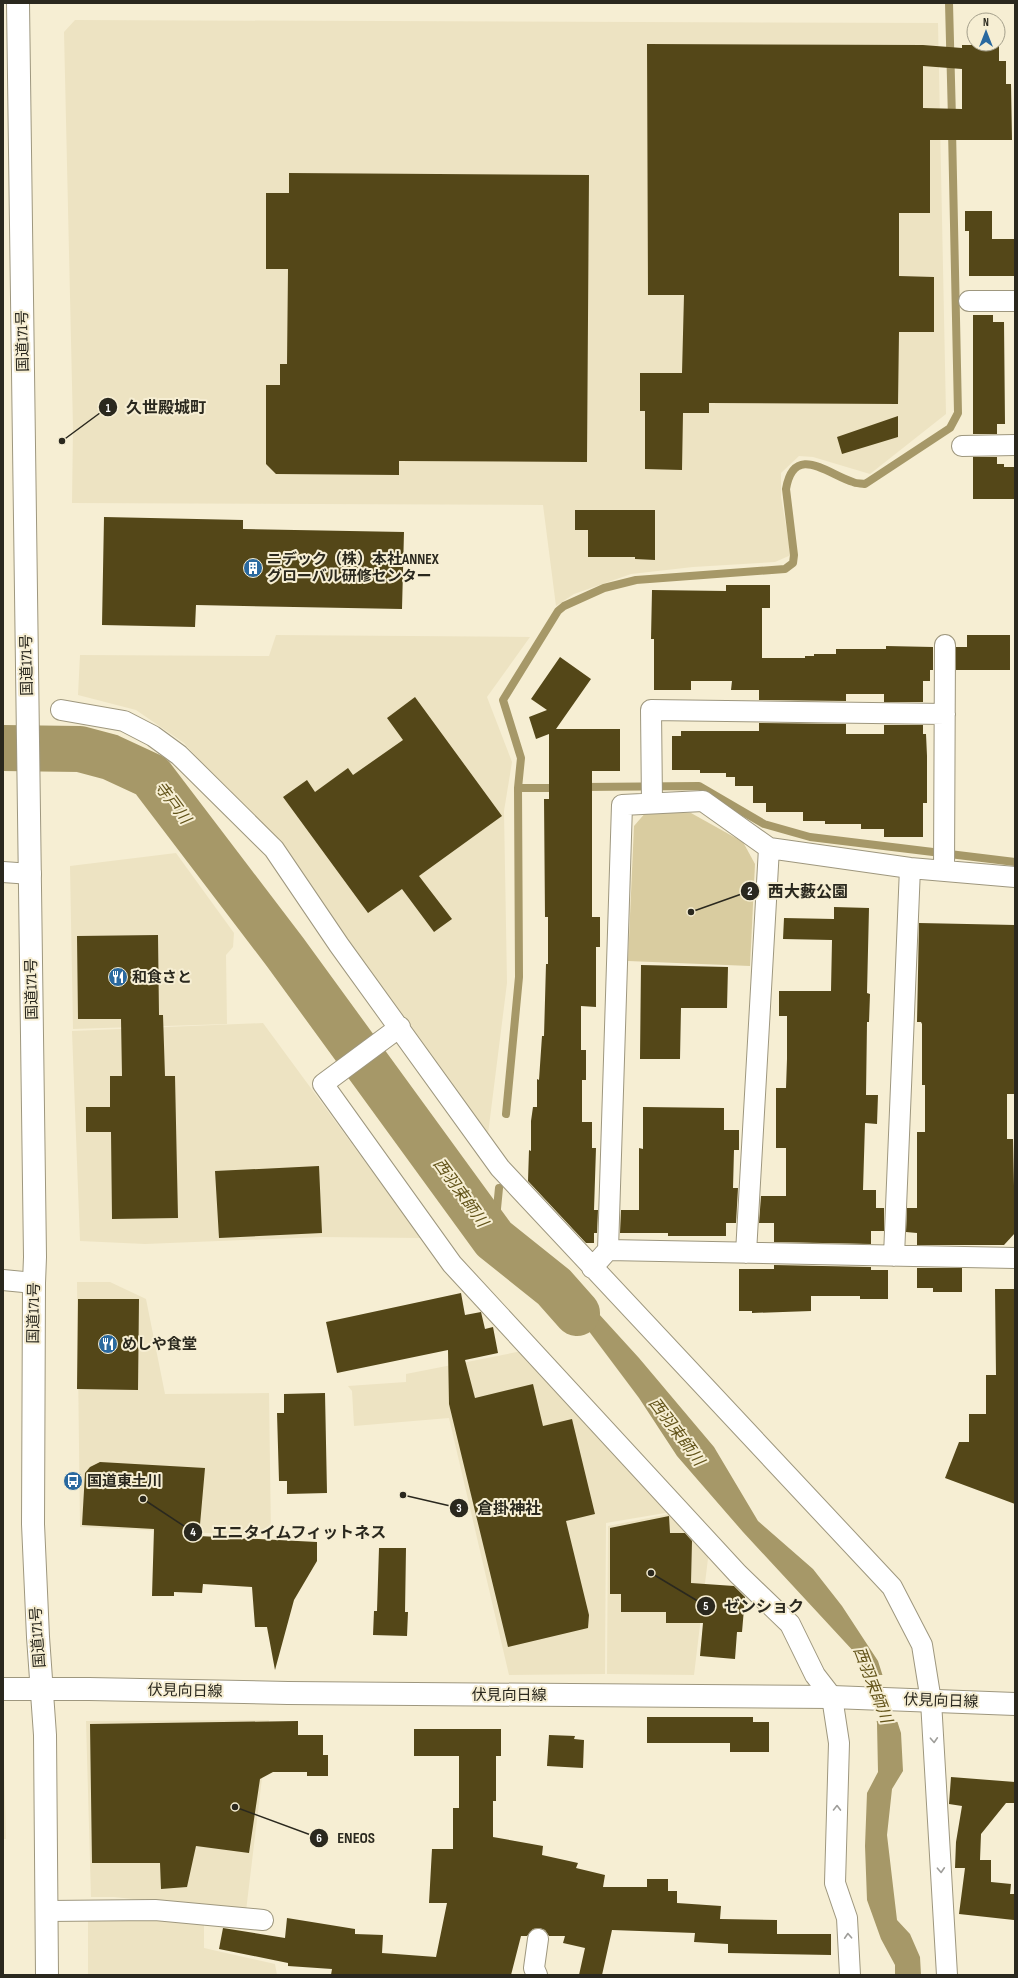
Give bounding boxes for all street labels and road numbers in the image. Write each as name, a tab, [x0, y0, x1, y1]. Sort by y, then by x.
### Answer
street label: 国道171号	[13, 310, 33, 372]
street label: 国道171号	[17, 634, 37, 696]
street label: 国道171号	[22, 958, 42, 1020]
street label: 国道171号	[24, 1282, 44, 1344]
street label: 国道171号	[26, 1606, 50, 1668]
street label: 伏見向日線	[147, 1681, 223, 1701]
street label: 伏見向日線	[471, 1686, 547, 1705]
street label: 伏見向日線	[903, 1690, 979, 1712]

